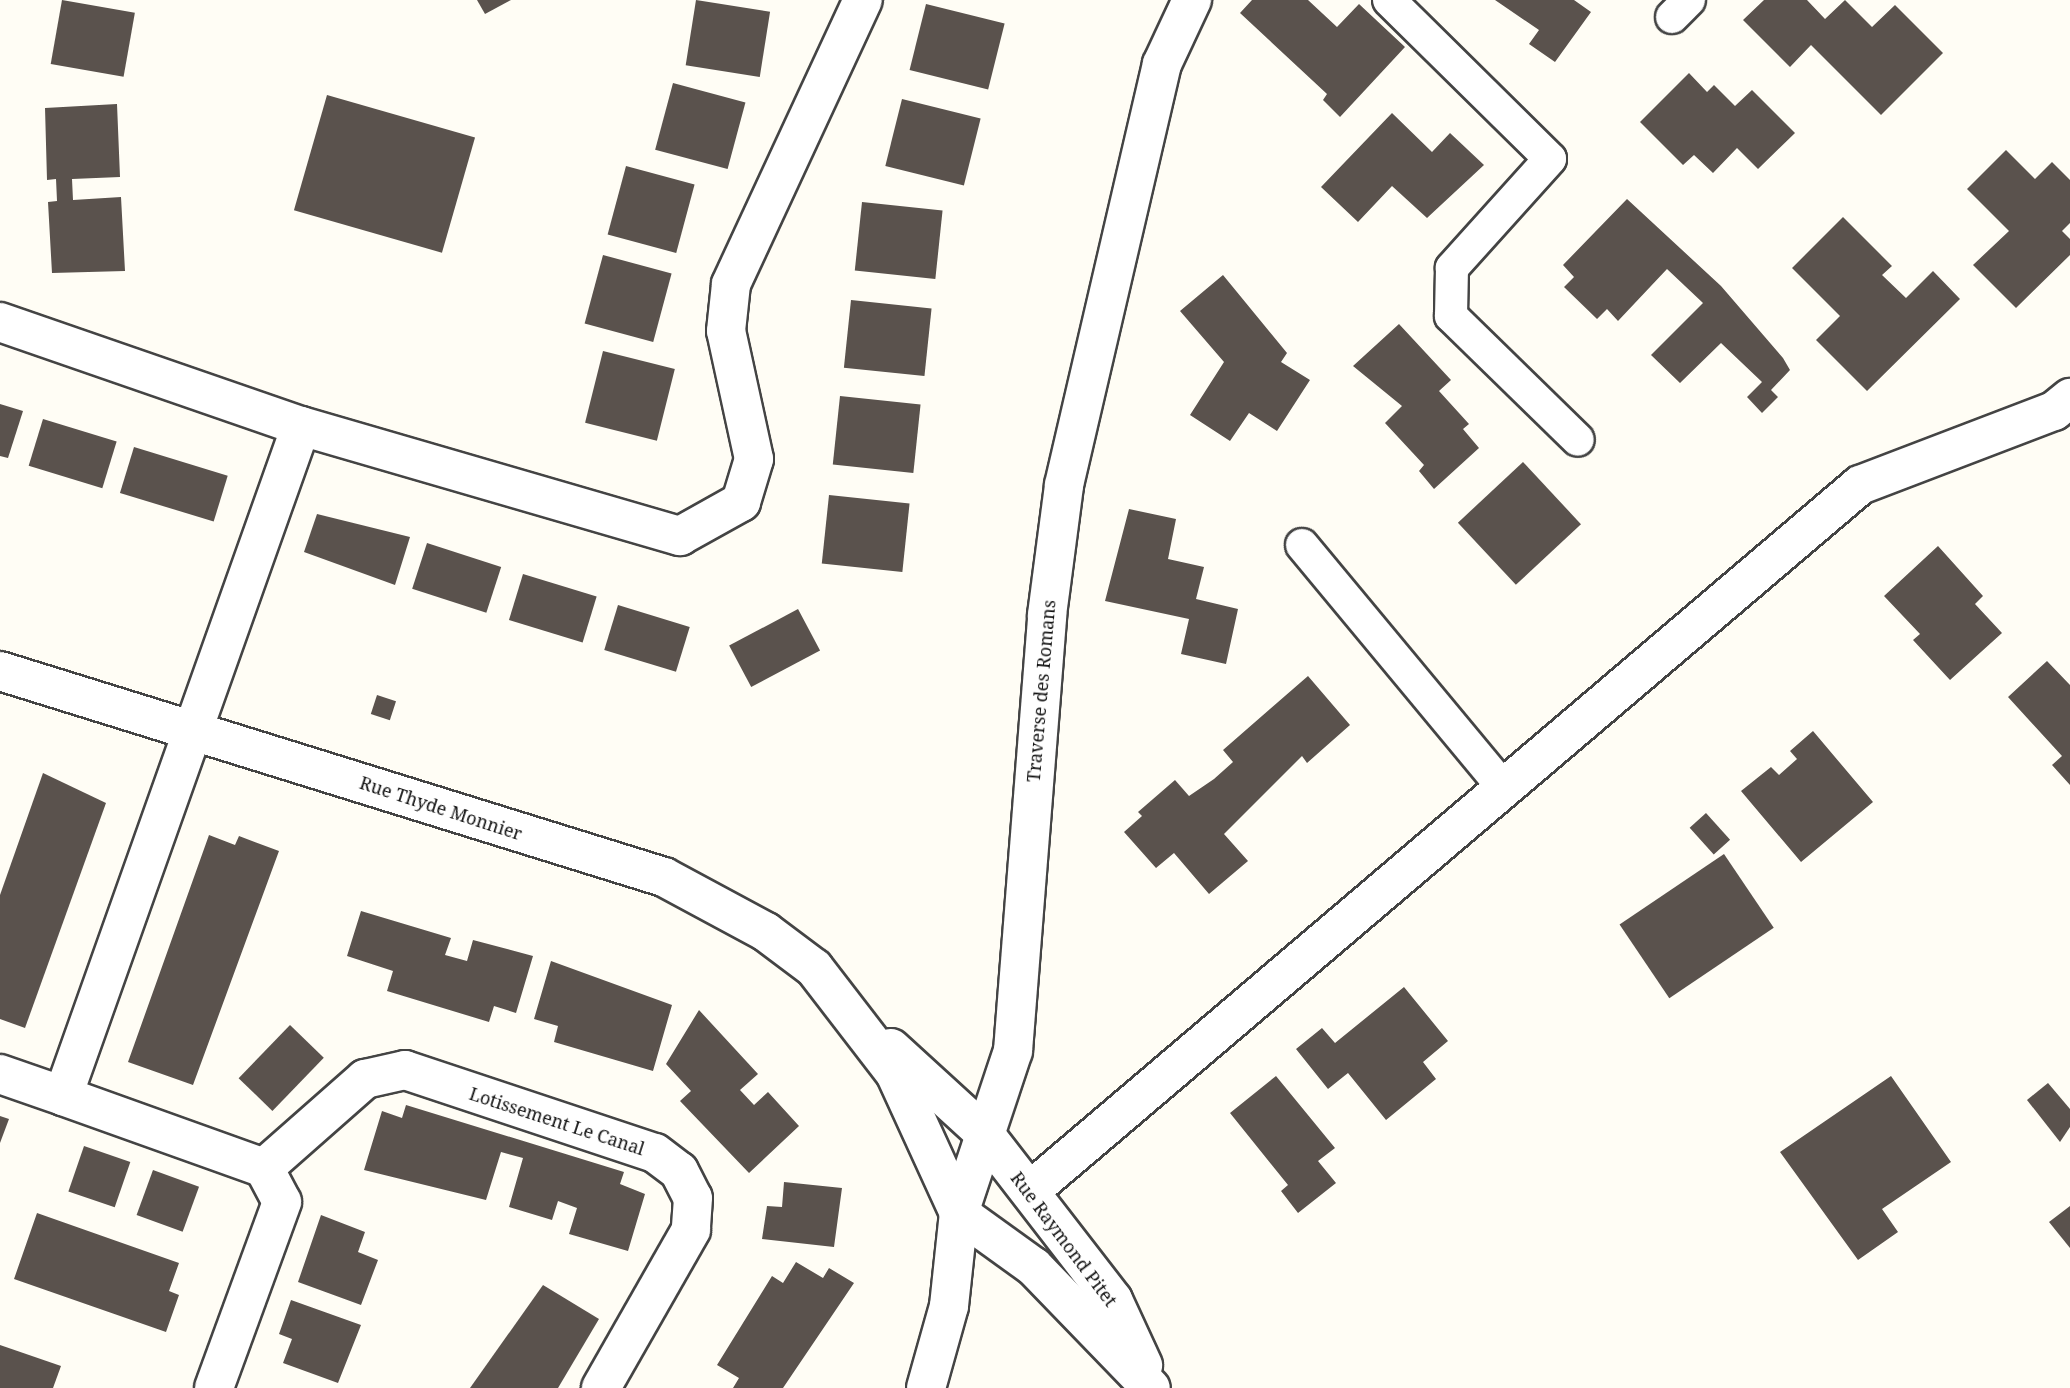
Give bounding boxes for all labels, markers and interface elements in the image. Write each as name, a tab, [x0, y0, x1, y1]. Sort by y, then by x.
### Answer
street label: Traverse des Romans	[1022, 599, 1060, 783]
street label: Rue Thyde Monnier	[357, 772, 525, 844]
street label: Lotissement Le Canal	[467, 1082, 647, 1160]
street label: Rue Raymond Pitet	[1006, 1167, 1122, 1311]

